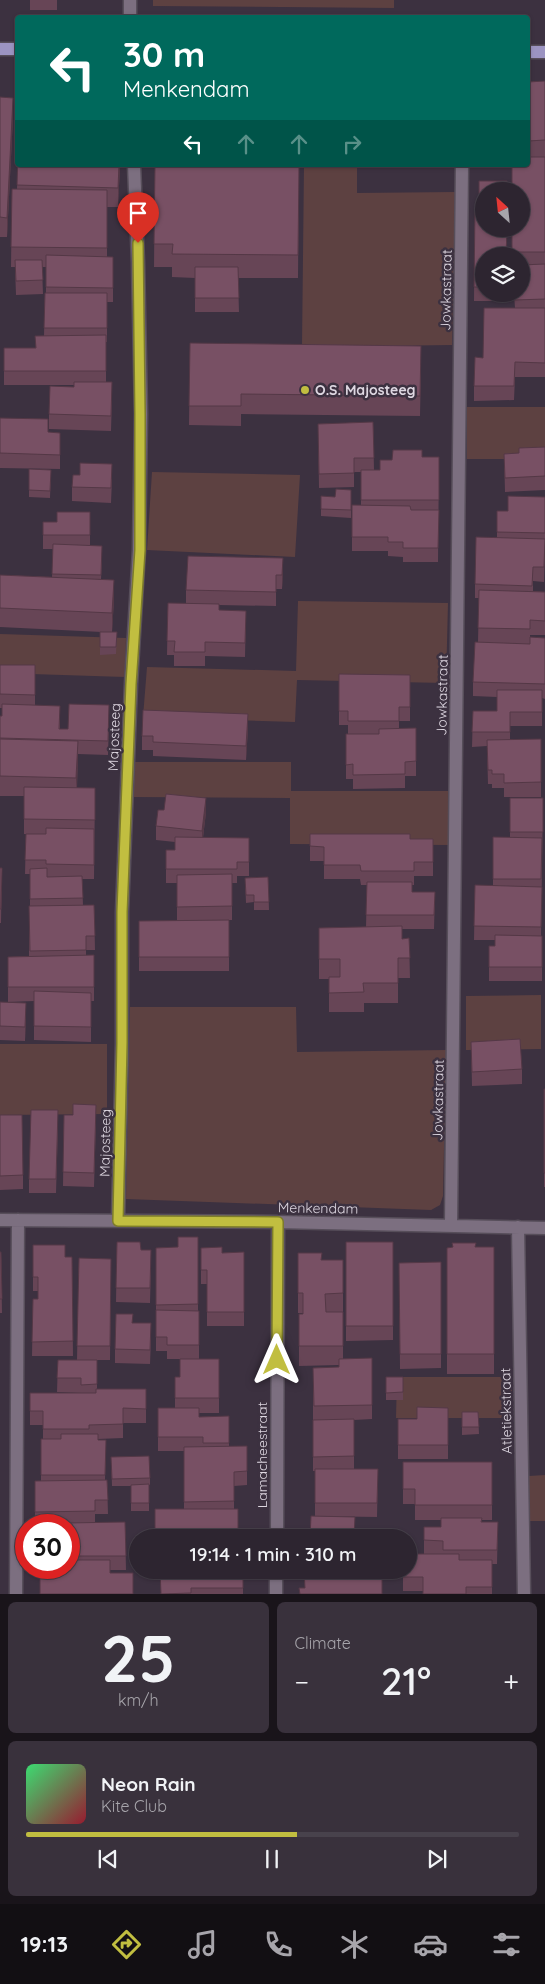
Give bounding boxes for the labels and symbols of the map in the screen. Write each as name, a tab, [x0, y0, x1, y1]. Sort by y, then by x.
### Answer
north arrow	[475, 182, 530, 238]
pin	[117, 192, 159, 243]
street label: Jowkastraat	[436, 249, 456, 331]
place label: O.S. Majosteeg	[315, 381, 416, 399]
marker: O.S. Majosteeg	[299, 384, 311, 396]
street label: Jowkastraat	[432, 654, 452, 736]
street label: Majosteeg	[104, 703, 124, 771]
street label: Jowkastraat	[428, 1059, 448, 1141]
street label: Majosteeg	[95, 1109, 115, 1177]
street label: Menkendam	[278, 1198, 358, 1218]
position arrow	[250, 1333, 302, 1385]
street label: Atletiekstraat	[496, 1368, 516, 1454]
street label: Lamacheestraat	[253, 1401, 271, 1508]
speed limit sign: 30	[15, 1514, 80, 1579]

